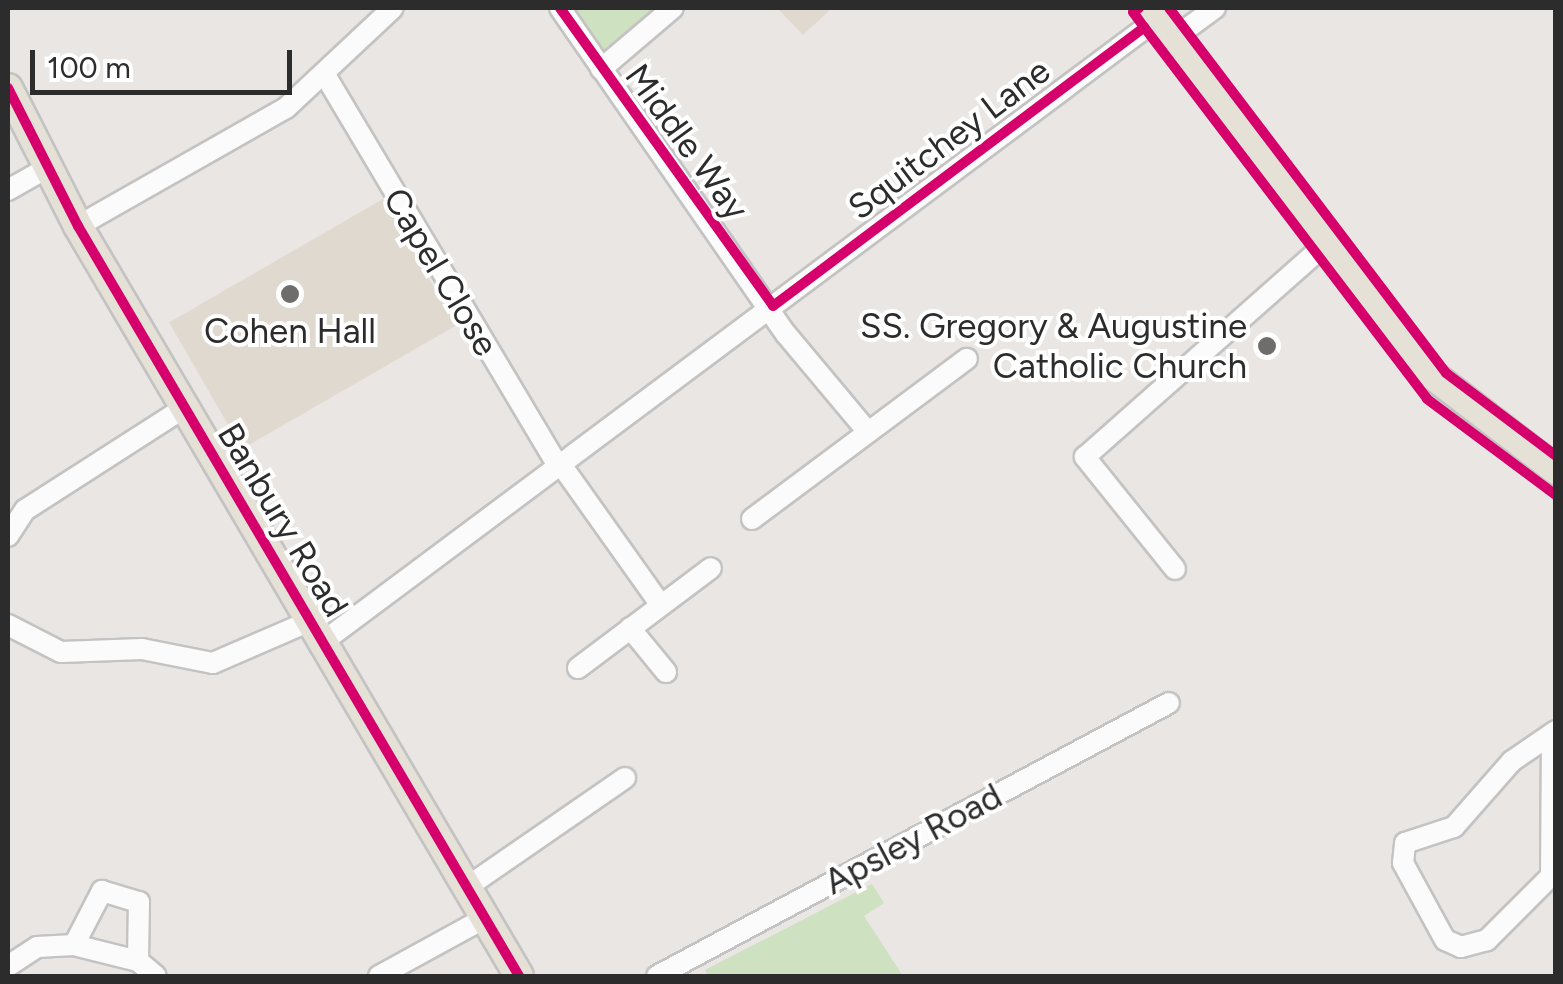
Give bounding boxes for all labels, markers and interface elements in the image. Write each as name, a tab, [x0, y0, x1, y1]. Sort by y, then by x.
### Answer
scale bar	[35, 30, 298, 92]
text: 100 m	[47, 49, 131, 86]
street label: Squitchey Lane	[840, 50, 1058, 228]
street label: Middle Way	[616, 56, 758, 228]
street label: Capel Close	[375, 181, 507, 363]
marker: Cohen Hall	[279, 283, 301, 305]
place label: SS. Gregory & Augustine Catholic Church	[860, 305, 1247, 387]
place label: Cohen Hall	[204, 310, 376, 352]
marker: SS. Gregory & Augustine Catholic Church	[1256, 335, 1278, 357]
street label: Banbury Road	[209, 416, 357, 624]
street label: Apsley Road	[817, 775, 1009, 903]

